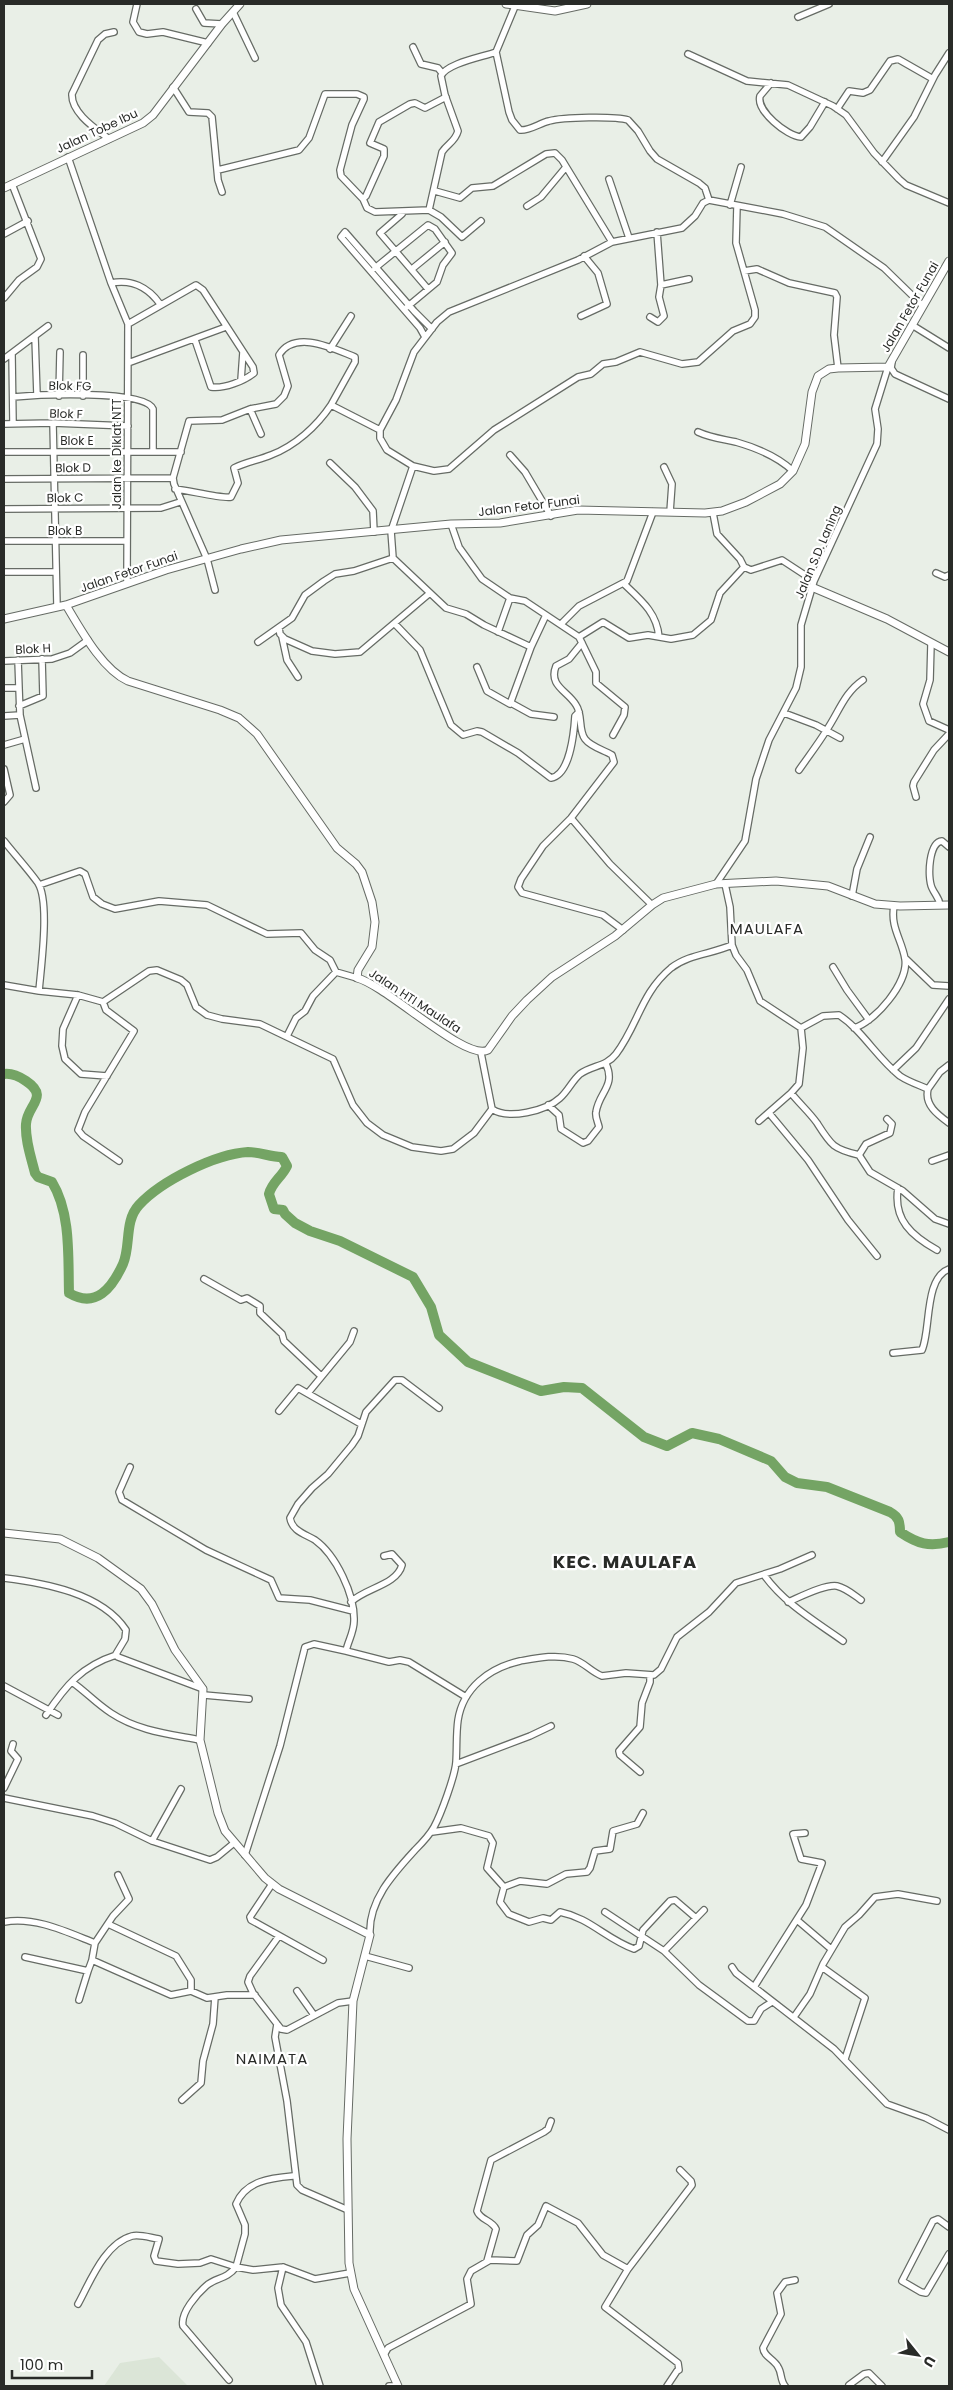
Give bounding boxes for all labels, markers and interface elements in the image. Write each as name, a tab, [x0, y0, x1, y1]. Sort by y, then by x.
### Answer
street label: Jalan Tobe Ibu	[53, 104, 140, 157]
street label: Jalan Fetor Funai	[877, 258, 942, 355]
street label: Blok FG	[48, 377, 92, 394]
street label: Jalan ke Diklat NTT	[108, 398, 125, 509]
street label: Blok F	[49, 404, 83, 423]
street label: Blok E	[60, 432, 94, 449]
street label: Blok D	[55, 459, 91, 476]
street label: Blok C	[47, 489, 83, 506]
street label: Jalan Fetor Funai	[477, 491, 581, 520]
street label: Jalan S.D. Laning	[790, 502, 845, 601]
street label: Blok B	[48, 522, 82, 539]
street label: Jalan Fetor Funai	[78, 547, 180, 596]
street label: Blok H	[15, 639, 51, 658]
district label: MAULAFA	[730, 918, 804, 939]
street label: Jalan HTI Maulafa	[366, 964, 465, 1037]
district label: KEC. MAULAFA	[553, 1549, 697, 1574]
district label: NAIMATA	[236, 2048, 308, 2069]
north arrow	[893, 2330, 943, 2380]
scale bar	[12, 2348, 92, 2380]
text: U	[918, 2352, 940, 2371]
text: 100 m	[20, 2354, 63, 2375]

